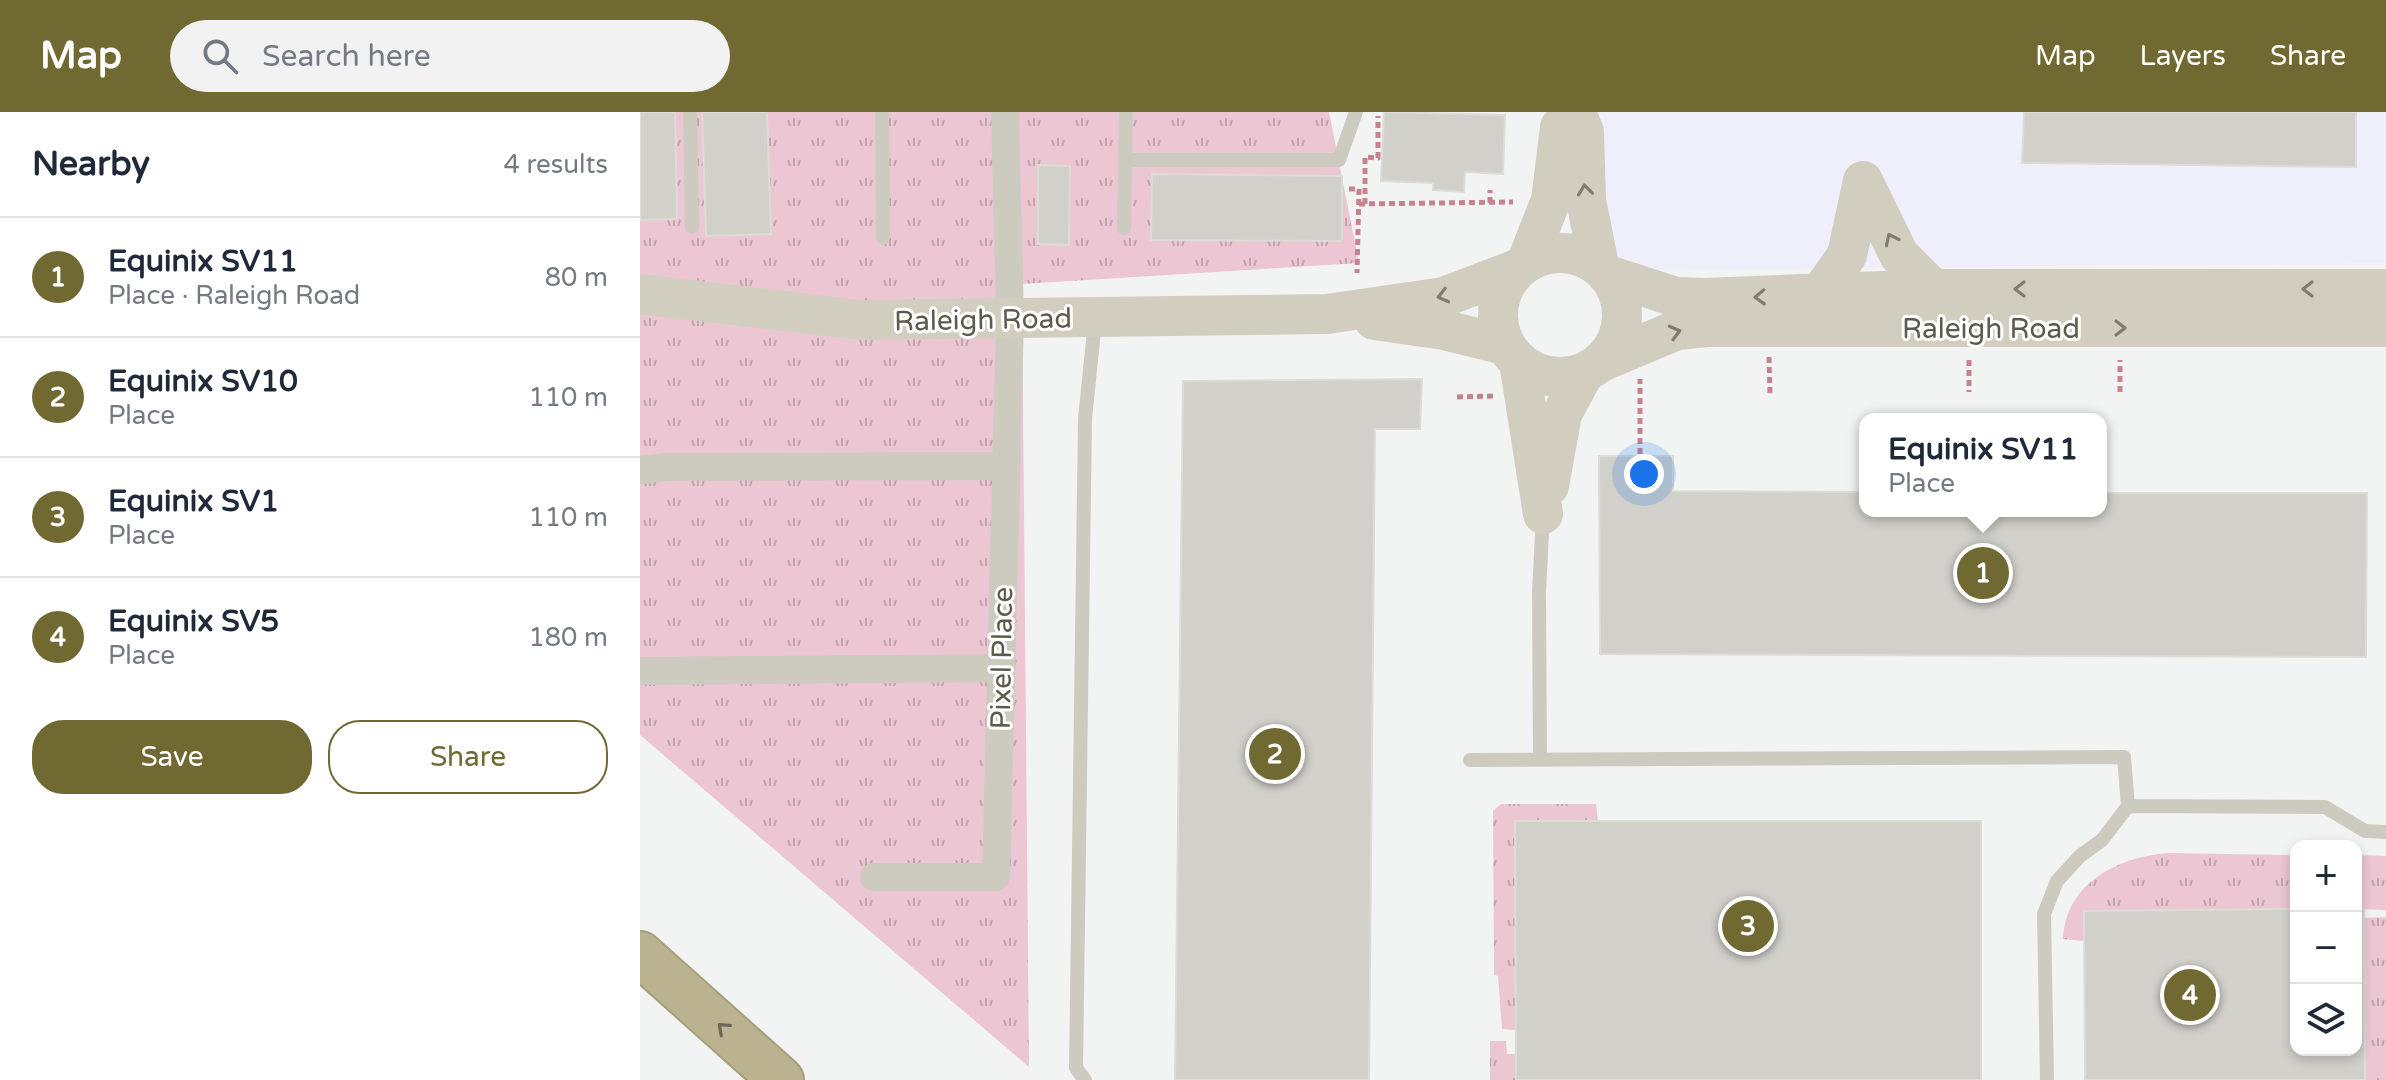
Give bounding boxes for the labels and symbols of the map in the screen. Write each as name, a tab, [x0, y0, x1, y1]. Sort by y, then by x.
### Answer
one-way arrow	[1576, 183, 1593, 196]
one-way arrow	[1886, 233, 1901, 248]
one-way arrow	[2013, 280, 2026, 298]
one-way arrow	[2301, 280, 2314, 298]
one-way arrow	[1437, 286, 1451, 303]
one-way arrow	[1753, 288, 1766, 305]
street label: Raleigh Road	[894, 301, 1072, 339]
street label: Raleigh Road	[1902, 312, 2080, 346]
one-way arrow	[2114, 319, 2127, 337]
one-way arrow	[1668, 325, 1681, 342]
your location	[1624, 454, 1664, 494]
pin: 1	[1957, 543, 2009, 603]
street label: Pixel Place	[984, 586, 1020, 730]
pin: 2	[1249, 724, 1301, 784]
pin: 3	[1722, 896, 1774, 956]
pin: 4	[2164, 965, 2216, 1025]
one-way arrow	[717, 1023, 732, 1038]

